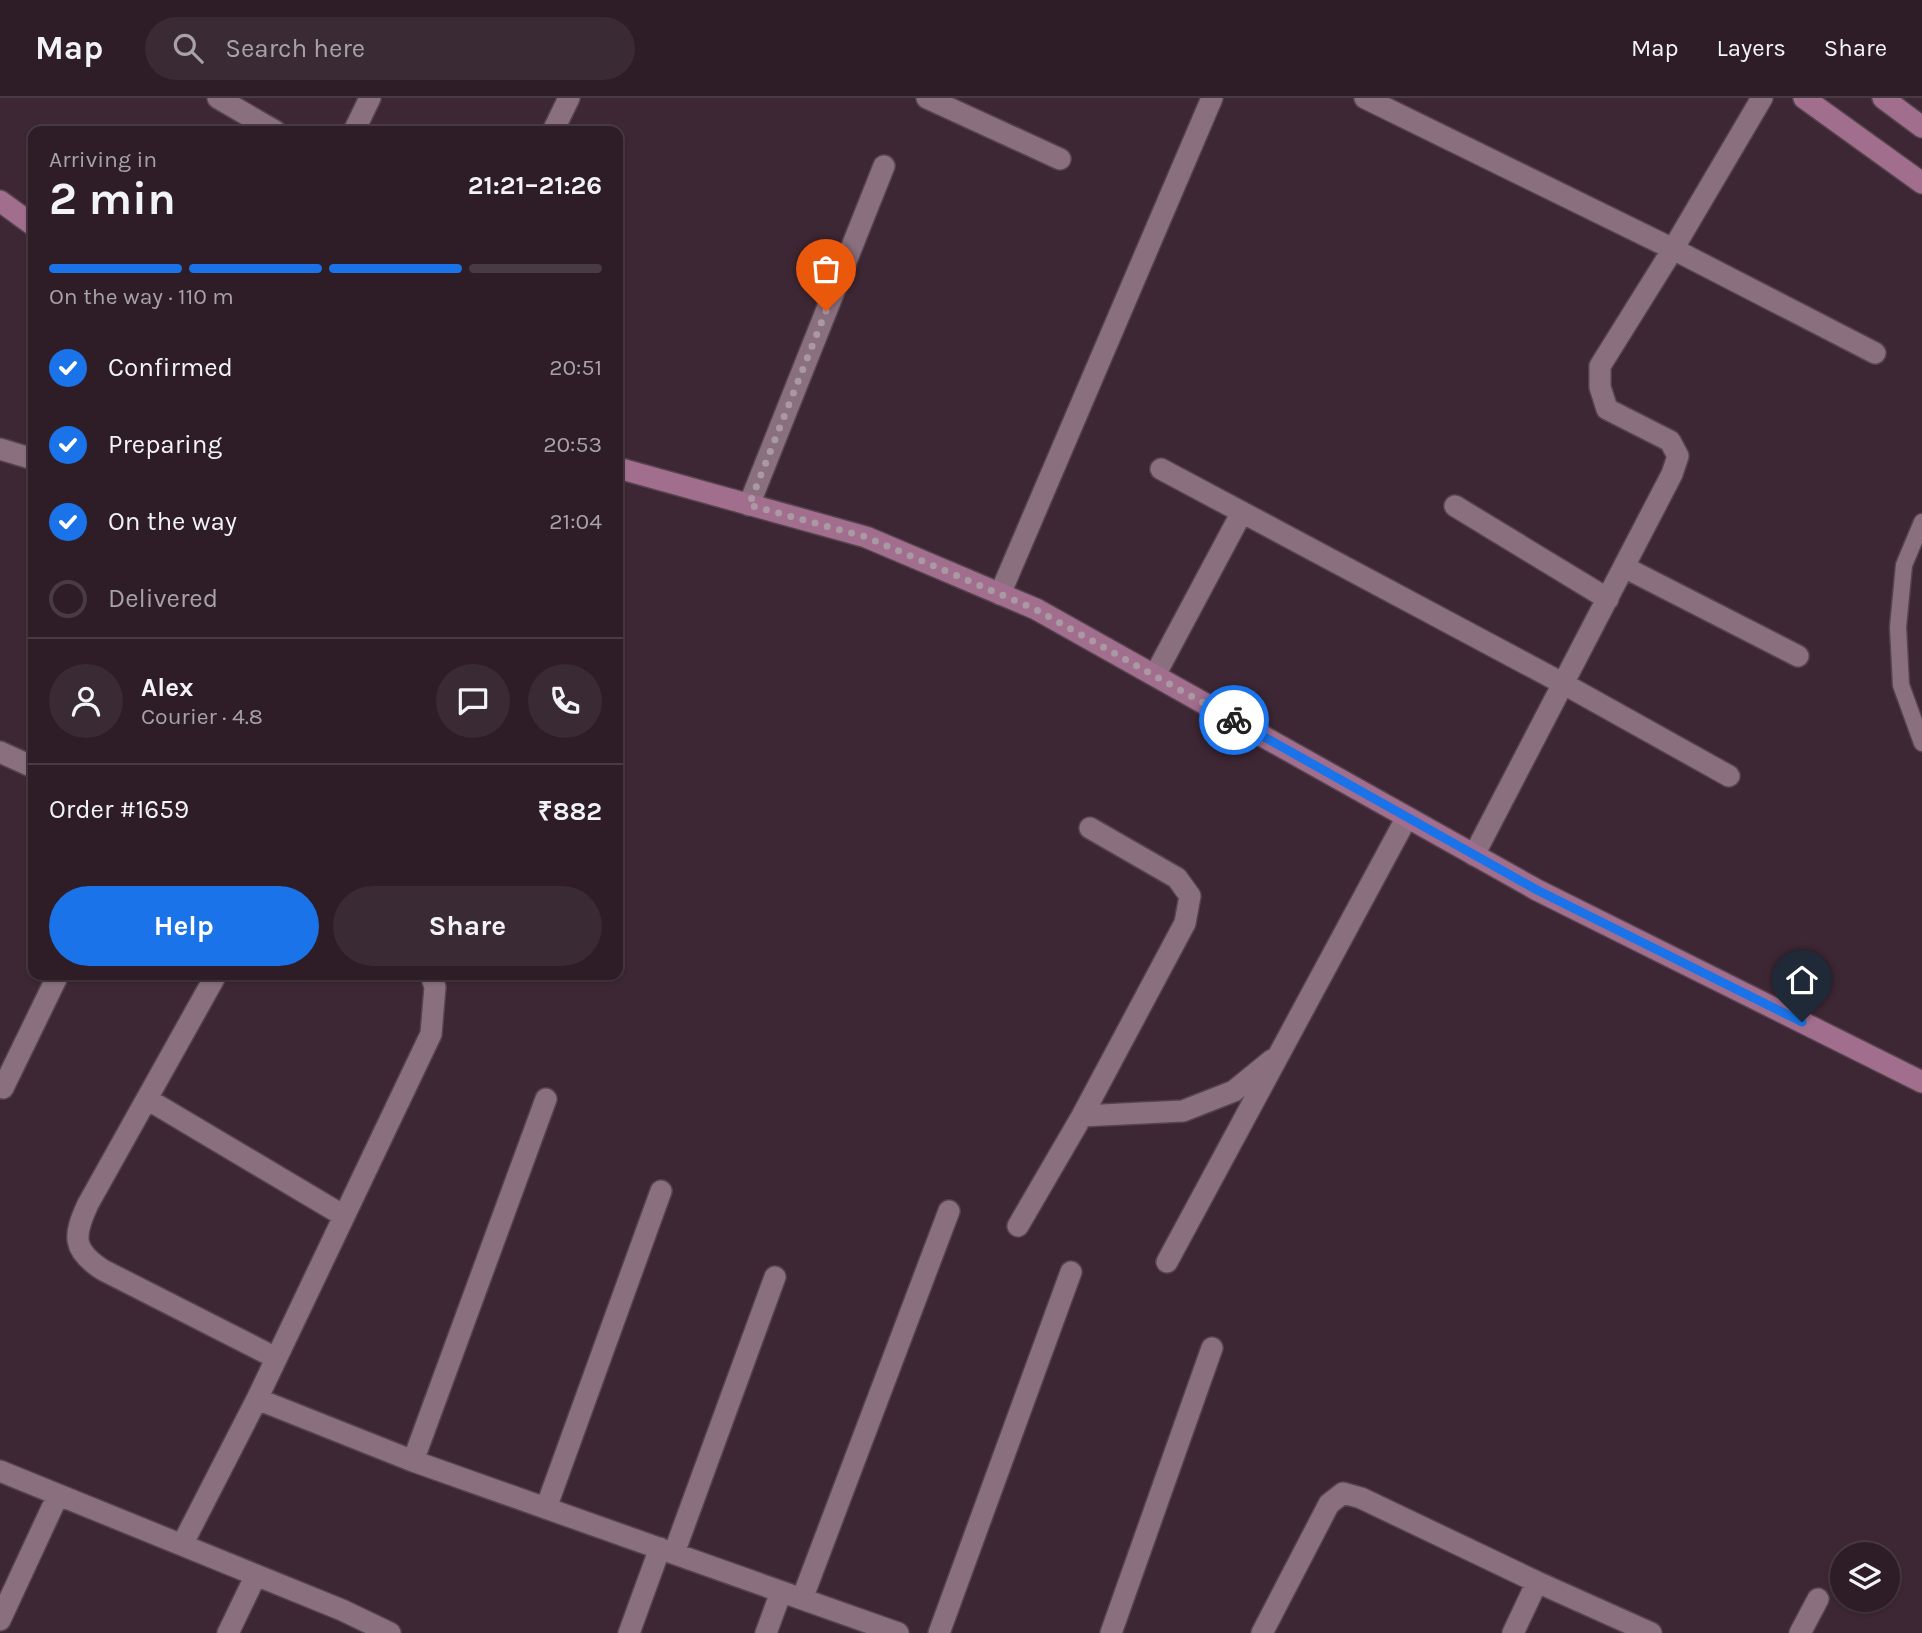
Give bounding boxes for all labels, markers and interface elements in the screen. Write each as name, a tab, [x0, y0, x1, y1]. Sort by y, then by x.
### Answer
search box	[145, 17, 635, 80]
text: Map	[35, 29, 103, 67]
icon: search	[169, 29, 207, 67]
text: Search here	[225, 33, 365, 64]
text: Map	[1631, 34, 1679, 62]
text: Layers	[1717, 34, 1786, 62]
text: Share	[1824, 34, 1887, 62]
text: Arriving in	[49, 146, 157, 173]
text: 21:21–21:26	[468, 170, 602, 201]
text: 2 min	[49, 172, 176, 226]
pin	[796, 239, 856, 311]
icon: bag	[807, 250, 845, 288]
text: On the way · 110 m	[49, 283, 234, 310]
icon: check	[49, 349, 87, 387]
text: Confirmed	[108, 352, 233, 383]
text: 20:51	[549, 354, 602, 381]
icon: check	[49, 426, 87, 464]
text: Preparing	[108, 429, 222, 460]
text: 20:53	[543, 431, 602, 458]
icon: check	[49, 503, 87, 541]
text: On the way	[108, 506, 237, 537]
text: 21:04	[549, 508, 602, 535]
text: Delivered	[108, 583, 218, 614]
button: person	[49, 664, 123, 738]
button: chat	[436, 664, 510, 738]
button: phone	[528, 664, 602, 738]
text: Alex	[141, 672, 193, 703]
courier	[1199, 685, 1269, 755]
icon: bike	[1215, 701, 1253, 739]
text: Courier · 4.8	[141, 703, 263, 730]
text: Order #1659	[49, 794, 189, 825]
text: ₹882	[538, 796, 602, 827]
button: Help	[49, 886, 319, 966]
button: Share	[333, 886, 602, 966]
pin	[1772, 950, 1832, 1022]
icon: home	[1783, 961, 1821, 999]
map controls	[1830, 1542, 1900, 1612]
button: layers	[1830, 1542, 1900, 1612]

